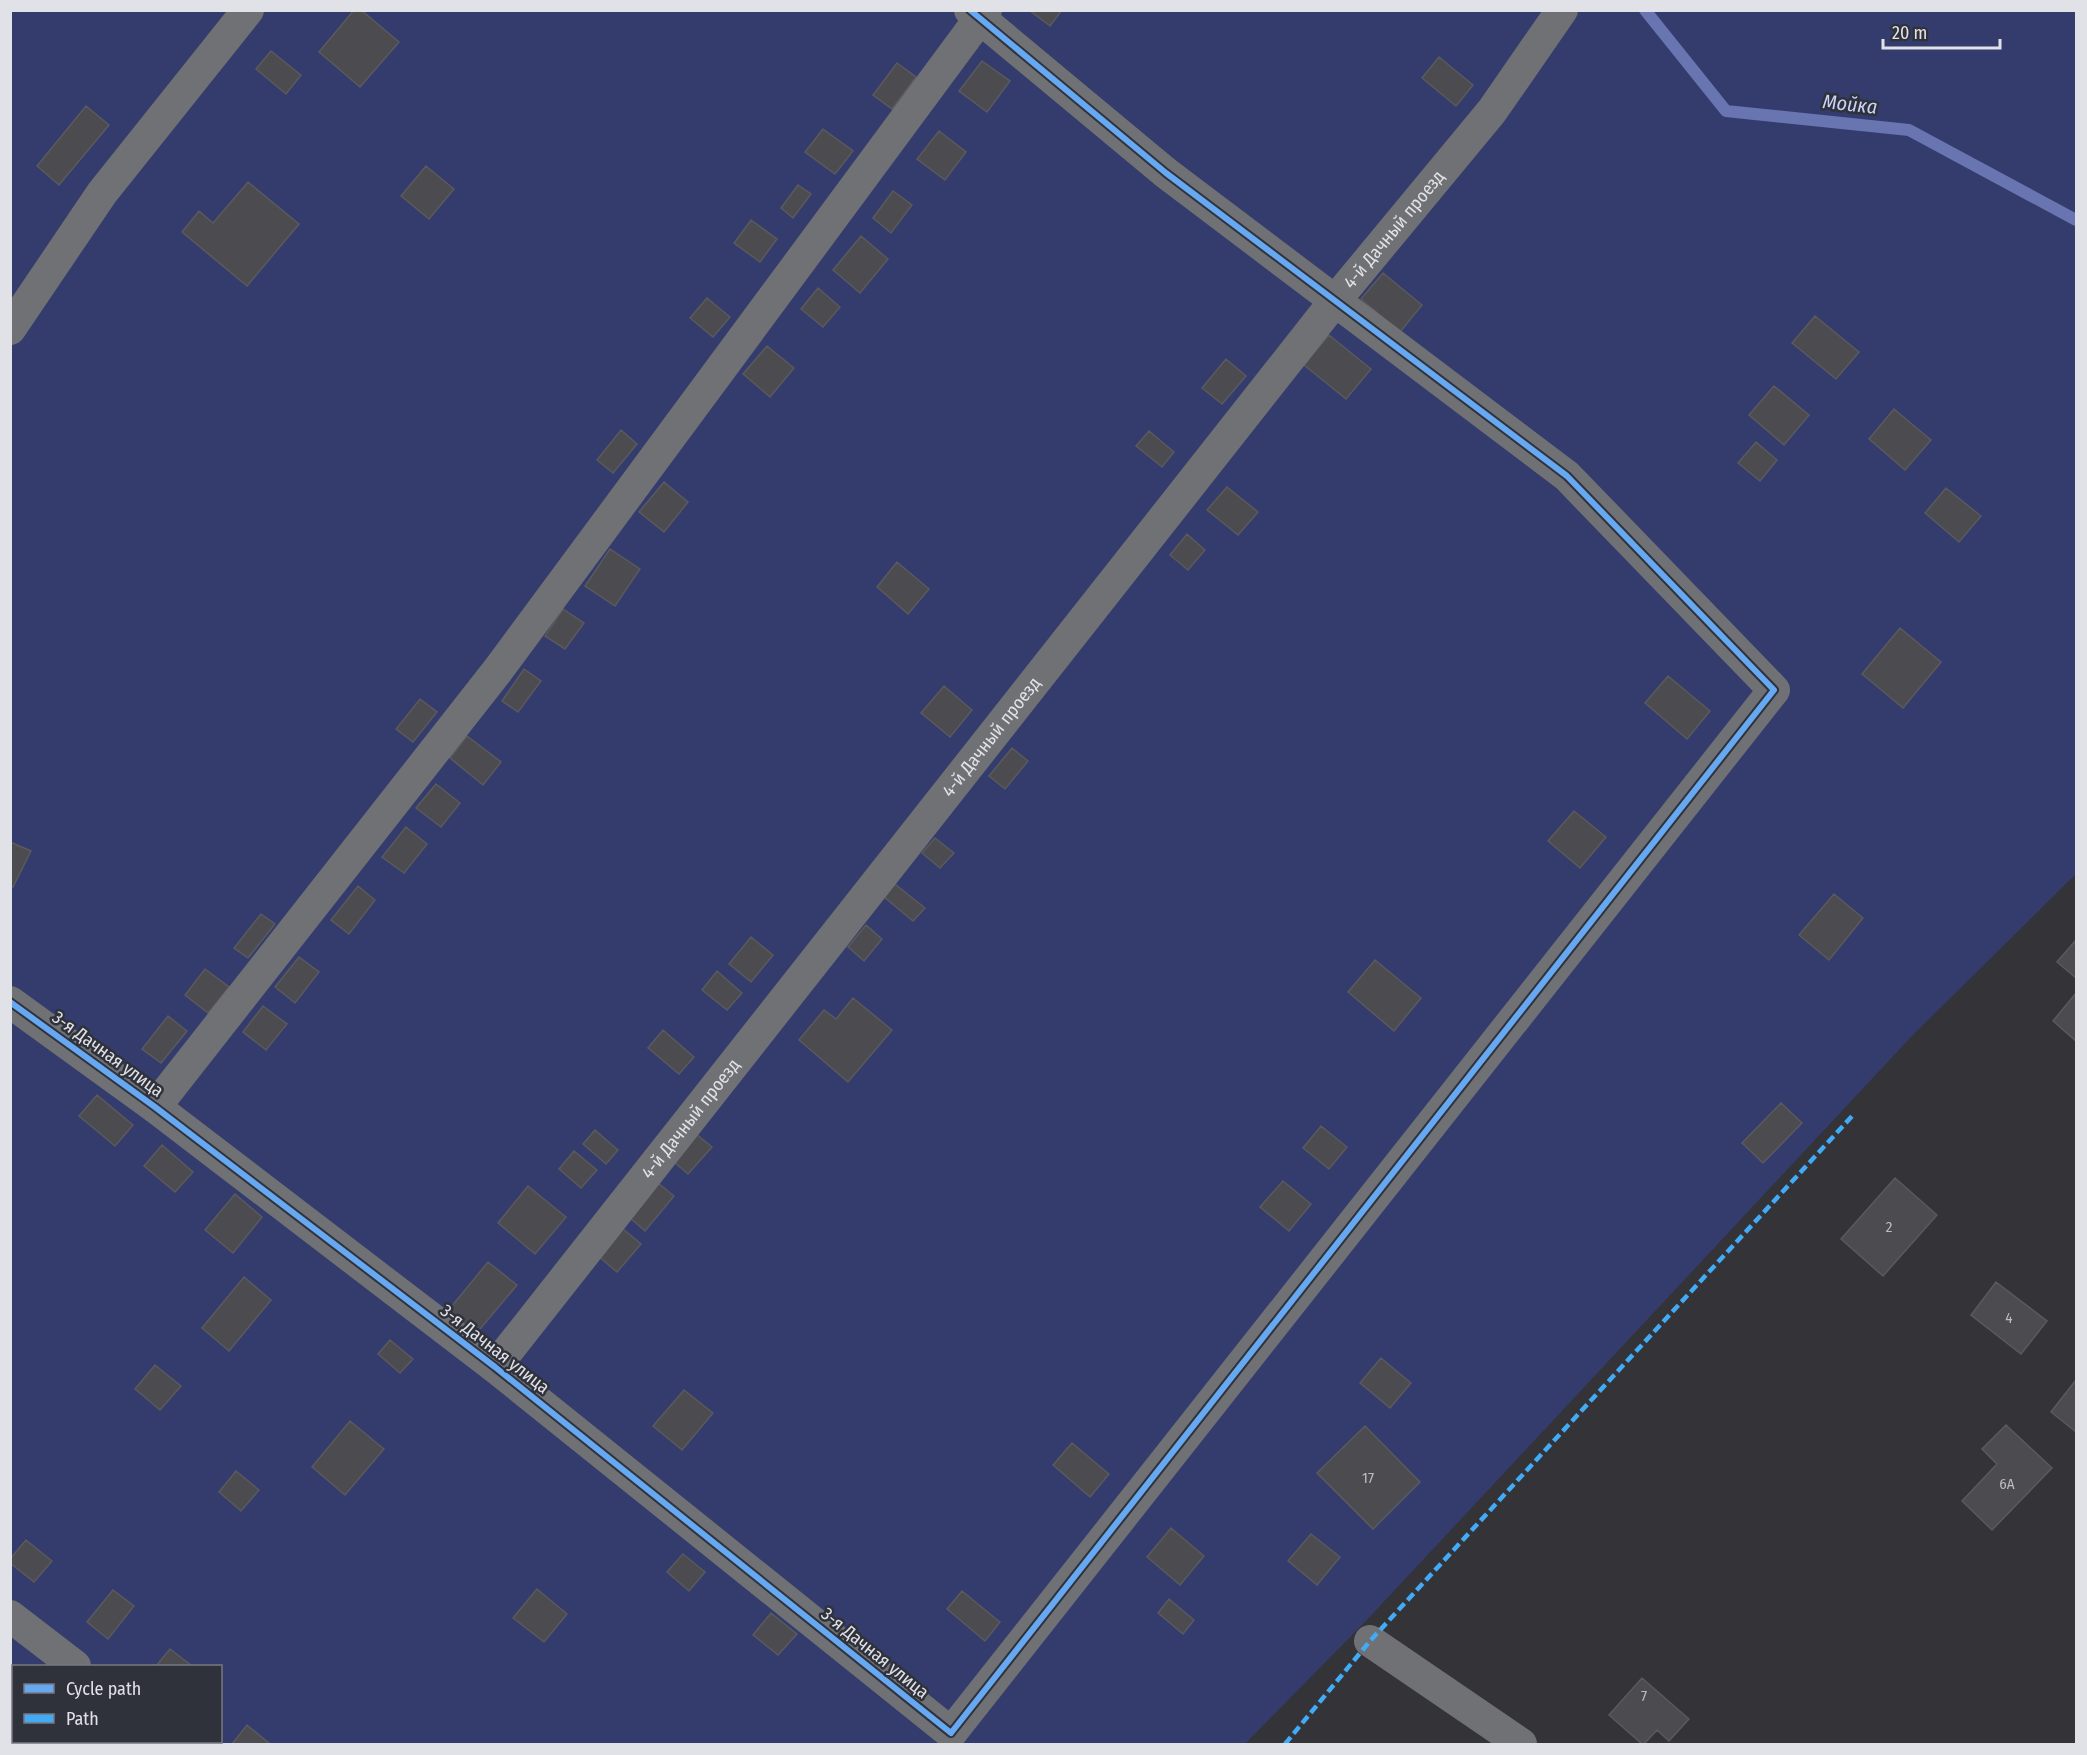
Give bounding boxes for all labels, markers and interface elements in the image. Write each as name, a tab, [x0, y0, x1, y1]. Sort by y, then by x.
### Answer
scale bar	[1883, 12, 2000, 50]
text: 20 m	[1892, 22, 1927, 44]
water label: Мойка	[1821, 89, 1879, 119]
street label: 4-й Дачный проезд	[1339, 166, 1449, 293]
street label: 4-й Дачный проезд	[937, 673, 1045, 801]
street label: 3-я Дачная улица	[48, 1006, 168, 1102]
street label: 4-й Дачный проезд	[637, 1054, 745, 1183]
house number: 2	[1886, 1218, 1893, 1236]
street label: 3-я Дачная улица	[436, 1300, 554, 1398]
house number: 4	[2005, 1309, 2013, 1327]
house number: 17	[1362, 1469, 1374, 1487]
house number: 6А	[1999, 1475, 2015, 1493]
street label: 3-я Дачная улица	[817, 1603, 933, 1703]
legend	[12, 1665, 222, 1743]
text: Cycle path	[66, 1678, 141, 1700]
house number: 7	[1641, 1687, 1647, 1705]
text: Path	[66, 1708, 99, 1730]

